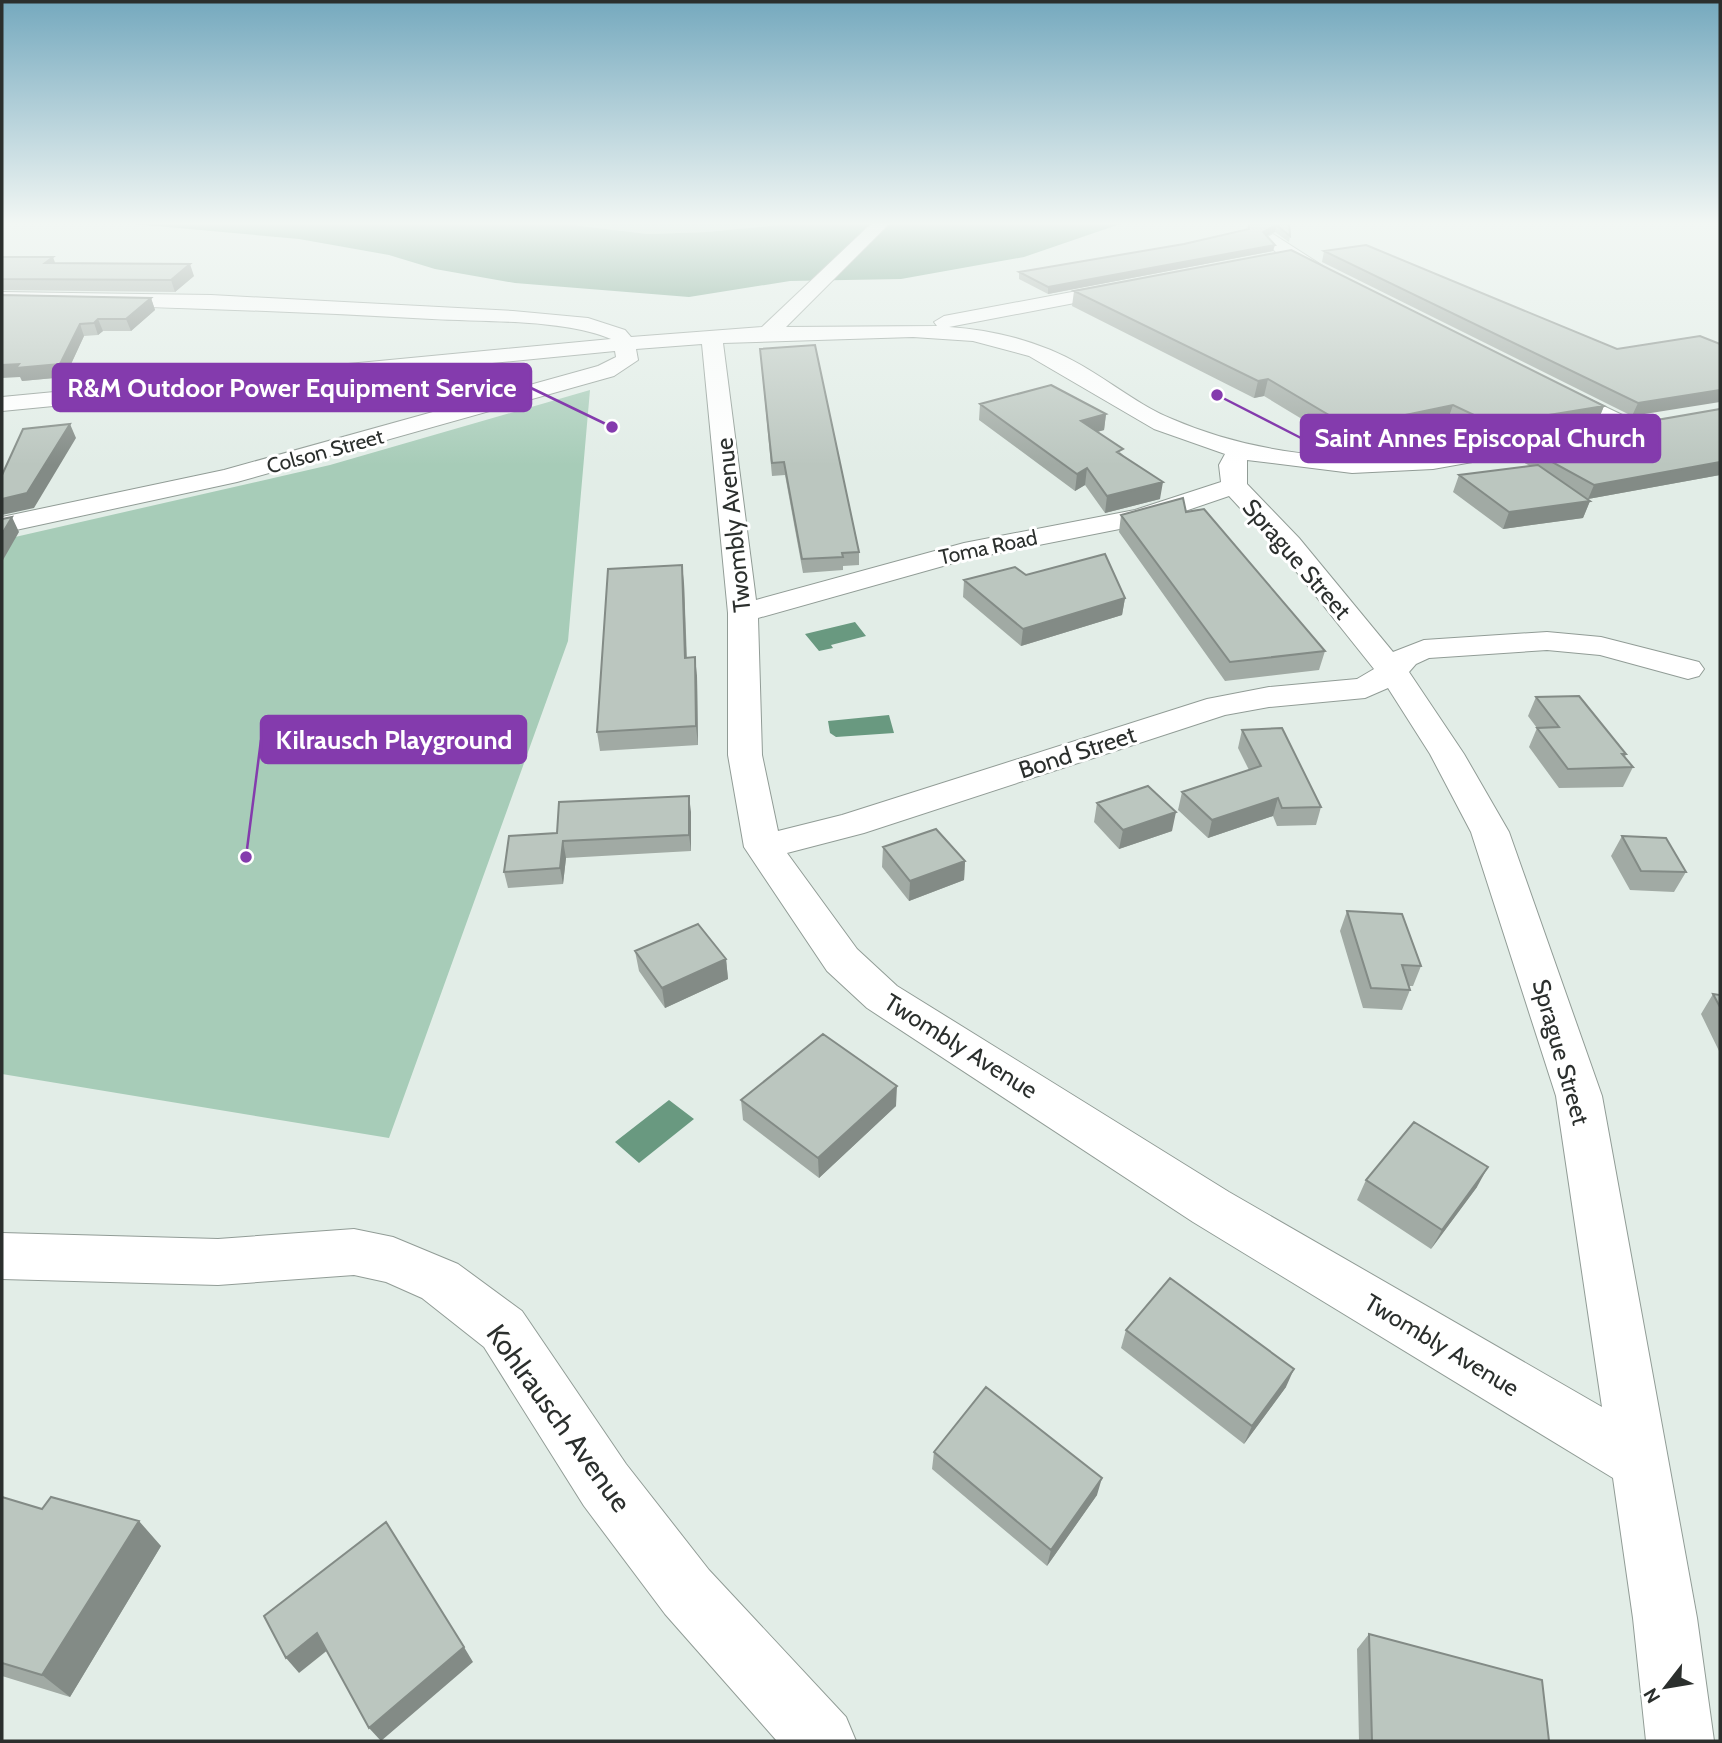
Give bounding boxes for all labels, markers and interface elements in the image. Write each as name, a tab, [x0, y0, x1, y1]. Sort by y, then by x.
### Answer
callout: R&M Outdoor Power Equipment Service	[53, 364, 531, 411]
text: R&M Outdoor Power Equipment Service	[67, 372, 517, 404]
callout: Saint Annes Episcopal Church	[1301, 415, 1660, 462]
text: Saint Annes Episcopal Church	[1314, 422, 1646, 454]
street label: Colson Street	[264, 423, 386, 479]
street label: Twombly Avenue	[709, 436, 757, 614]
street label: Sprague Street	[1237, 493, 1357, 625]
street label: Toma Road	[937, 524, 1039, 570]
callout: Kilrausch Playground	[261, 716, 526, 763]
street label: Bond Street	[1015, 719, 1139, 785]
text: Kilrausch Playground	[276, 724, 512, 756]
street label: Sprague Street	[1526, 976, 1596, 1128]
street label: Twombly Avenue	[879, 987, 1043, 1105]
street label: Twombly Avenue	[1360, 1288, 1524, 1402]
street label: Kohlrausch Avenue	[480, 1318, 638, 1518]
north arrow	[1631, 1652, 1701, 1722]
text: N	[1639, 1684, 1665, 1707]

